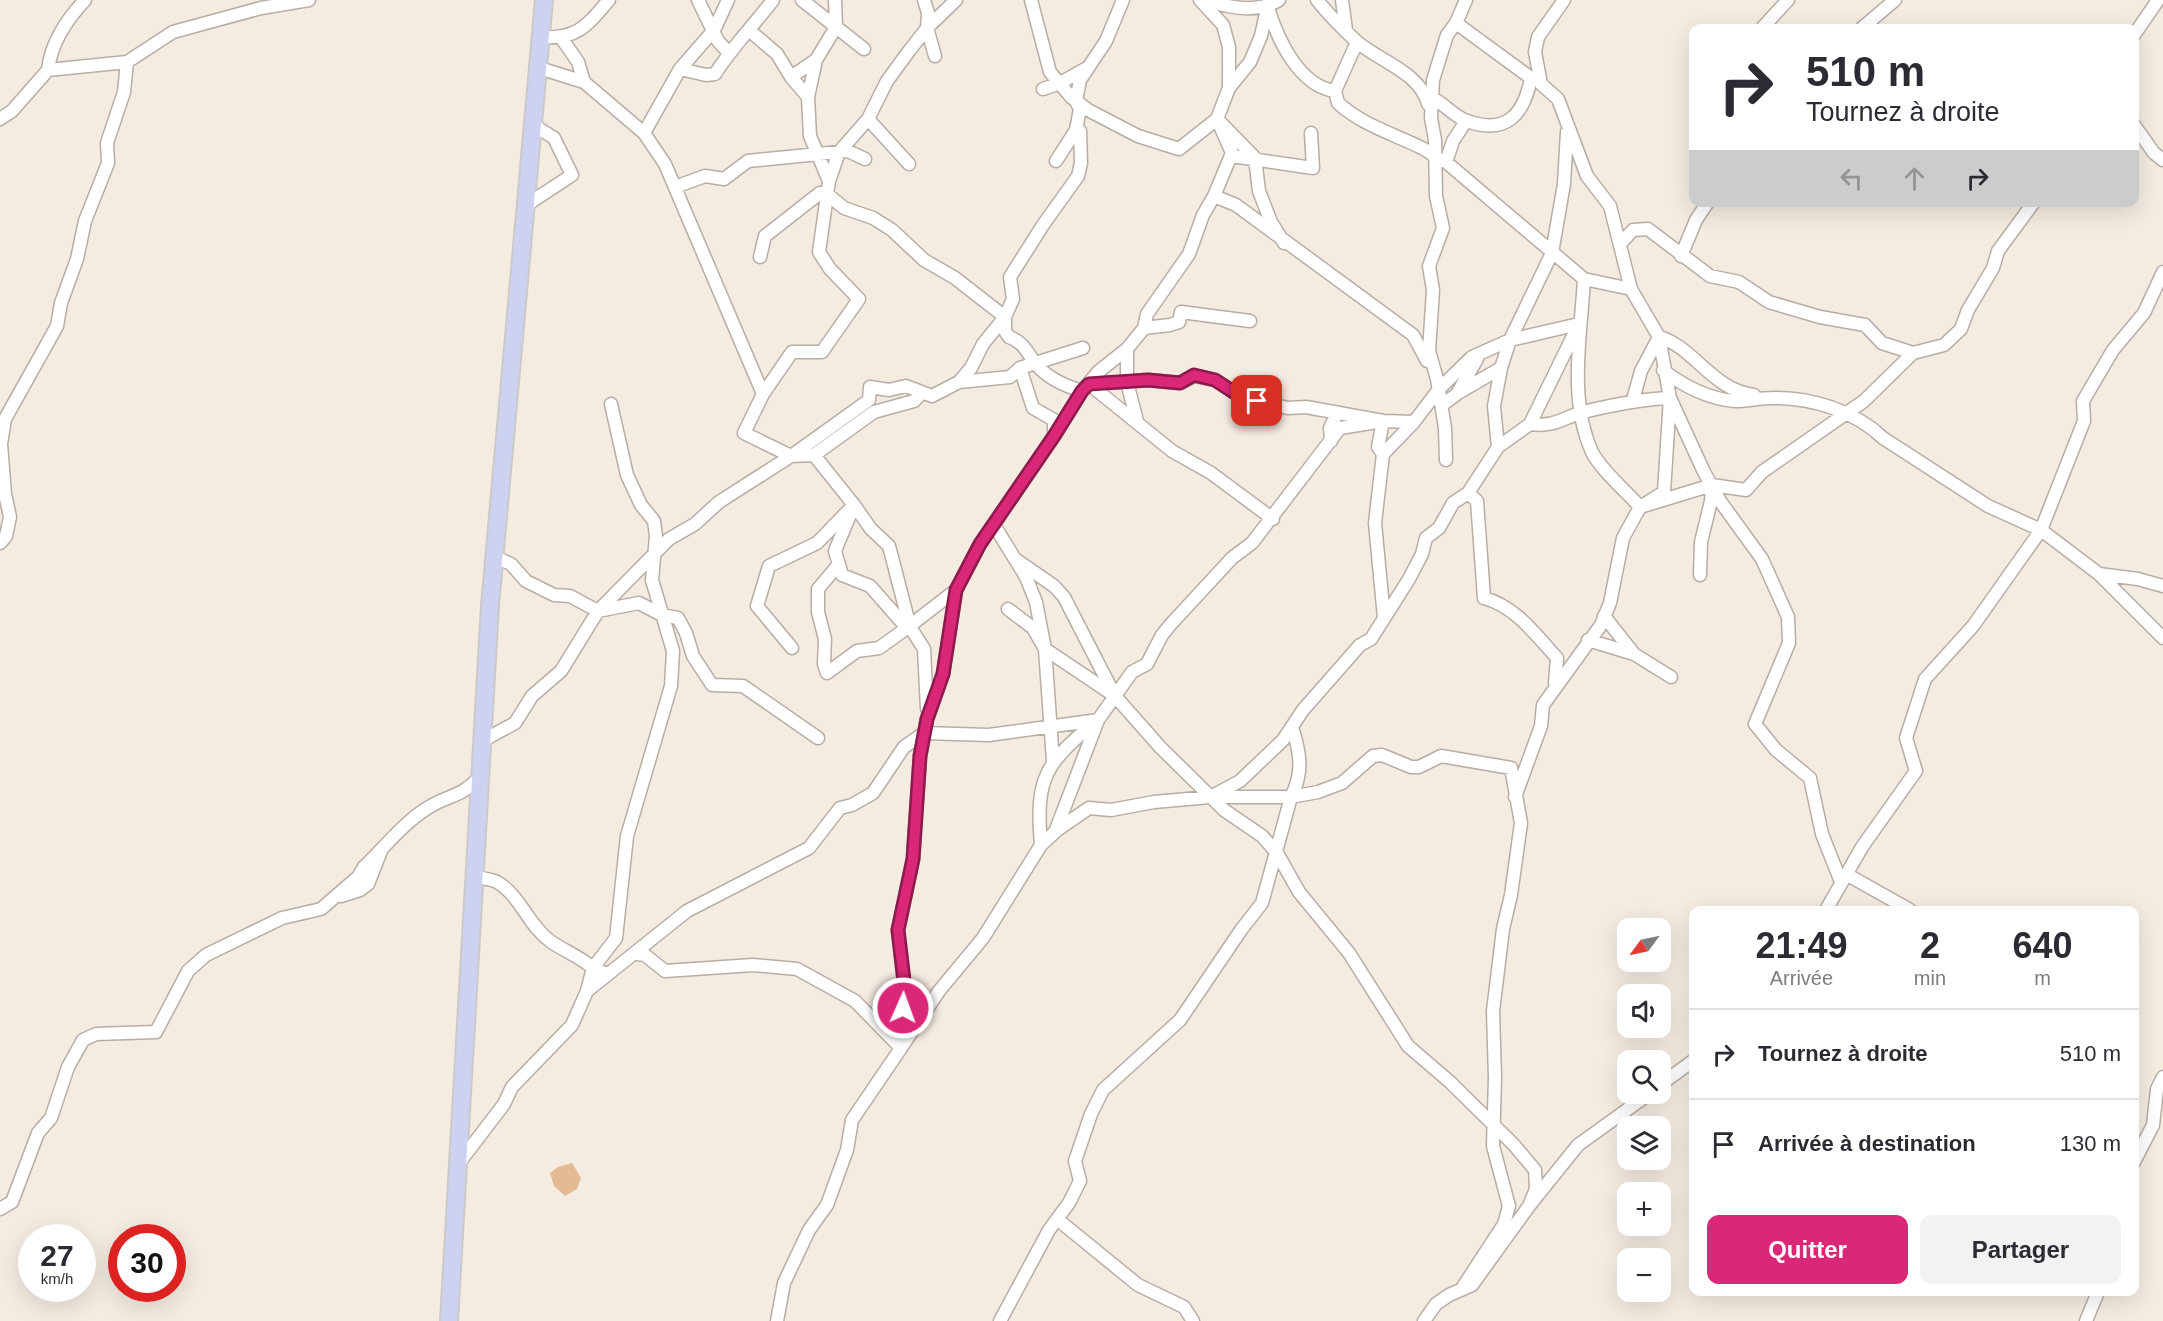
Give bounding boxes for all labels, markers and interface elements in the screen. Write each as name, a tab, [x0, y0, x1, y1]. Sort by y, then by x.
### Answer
icon: right	[1707, 48, 1785, 126]
text: 510 m	[1806, 48, 1925, 95]
text: Tournez à droite	[1806, 97, 2000, 127]
icon: left	[1835, 162, 1868, 195]
icon: ahead	[1898, 162, 1931, 195]
icon: right	[1961, 162, 1994, 195]
pin	[1231, 375, 1282, 426]
icon: arrive	[1240, 384, 1273, 417]
north arrow	[1617, 918, 1671, 972]
map controls	[1617, 918, 1671, 1302]
text: 21:49	[1755, 925, 1847, 966]
text: 2	[1920, 925, 1940, 966]
text: 640	[2012, 925, 2073, 966]
text: Arrivée	[1770, 967, 1833, 989]
text: min	[1914, 967, 1946, 989]
text: m	[2034, 967, 2051, 989]
position arrow	[871, 976, 935, 1040]
button: sound	[1617, 984, 1671, 1038]
icon: right	[1707, 1038, 1740, 1071]
text: Tournez à droite	[1758, 1041, 1928, 1066]
text: 510 m	[2060, 1041, 2121, 1066]
button: search	[1617, 1050, 1671, 1104]
button: layers	[1617, 1116, 1671, 1170]
icon: arrive	[1707, 1128, 1740, 1161]
text: Arrivée à destination	[1758, 1131, 1976, 1156]
text: 130 m	[2060, 1131, 2121, 1156]
button: +	[1617, 1182, 1671, 1236]
button: Quitter	[1707, 1215, 1908, 1284]
button: Partager	[1920, 1215, 2121, 1284]
speed limit sign: 30	[108, 1224, 186, 1302]
text: 27	[40, 1239, 74, 1272]
button: −	[1617, 1248, 1671, 1302]
text: km/h	[41, 1270, 73, 1287]

